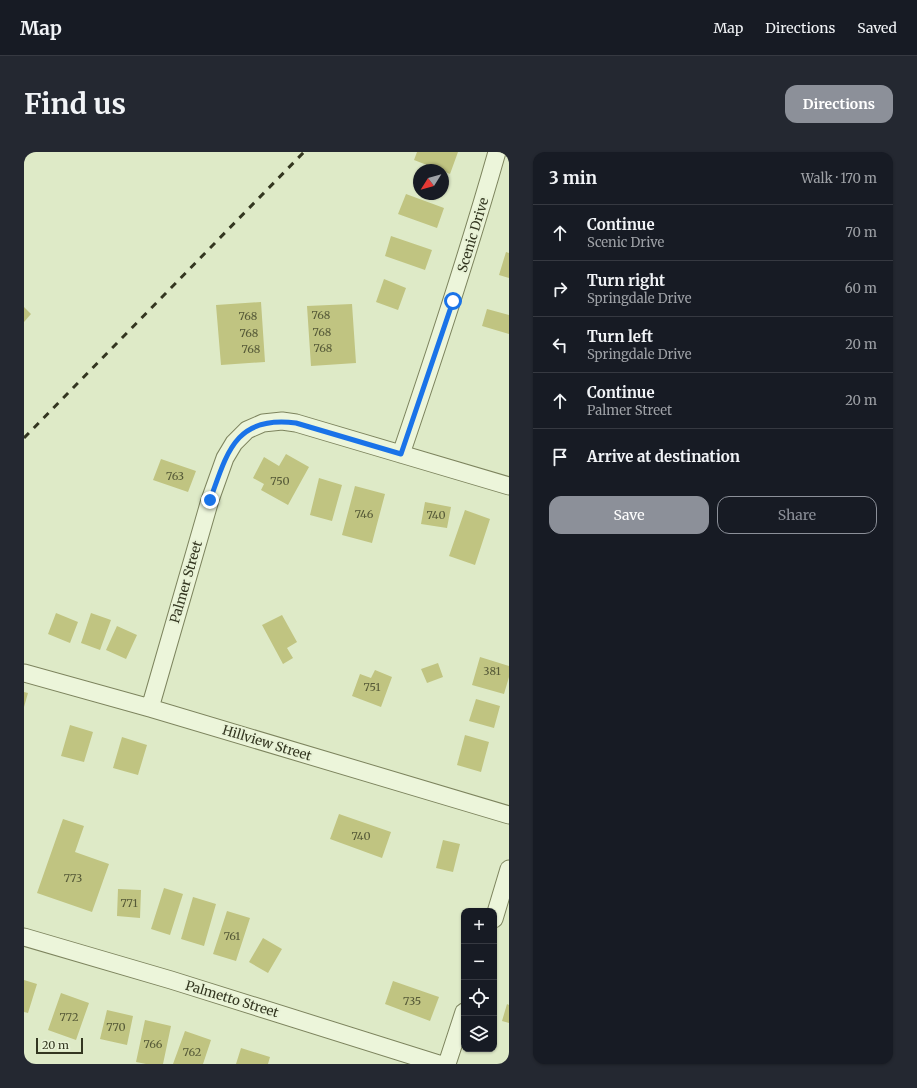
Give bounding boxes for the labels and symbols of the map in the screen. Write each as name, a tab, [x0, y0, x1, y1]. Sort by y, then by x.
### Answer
north arrow	[413, 164, 449, 200]
street label: Scenic Drive	[454, 195, 492, 274]
route start	[444, 292, 462, 310]
house number: 768	[312, 308, 331, 322]
house number: 768	[239, 309, 258, 323]
house number: 768	[313, 325, 332, 339]
house number: 768	[240, 326, 259, 340]
house number: 768	[314, 341, 333, 355]
house number: 768	[242, 342, 261, 356]
house number: 763	[166, 469, 184, 483]
house number: 750	[270, 474, 290, 488]
route end	[201, 491, 219, 509]
house number: 746	[355, 507, 374, 521]
house number: 740	[426, 508, 446, 522]
street label: Palmer Street	[166, 539, 206, 625]
house number: 381	[483, 664, 501, 678]
house number: 751	[364, 680, 380, 694]
street label: Hillview Street	[220, 721, 314, 765]
house number: 740	[351, 829, 371, 843]
house number: 773	[64, 871, 82, 885]
house number: 771	[120, 896, 138, 910]
house number: 761	[224, 929, 240, 943]
street label: Palmetto Street	[183, 977, 281, 1021]
house number: 735	[403, 994, 421, 1008]
house number: 772	[60, 1010, 78, 1024]
house number: 770	[106, 1020, 126, 1034]
scale bar	[36, 1036, 83, 1055]
house number: 766	[144, 1037, 163, 1051]
house number: 762	[183, 1045, 201, 1059]

